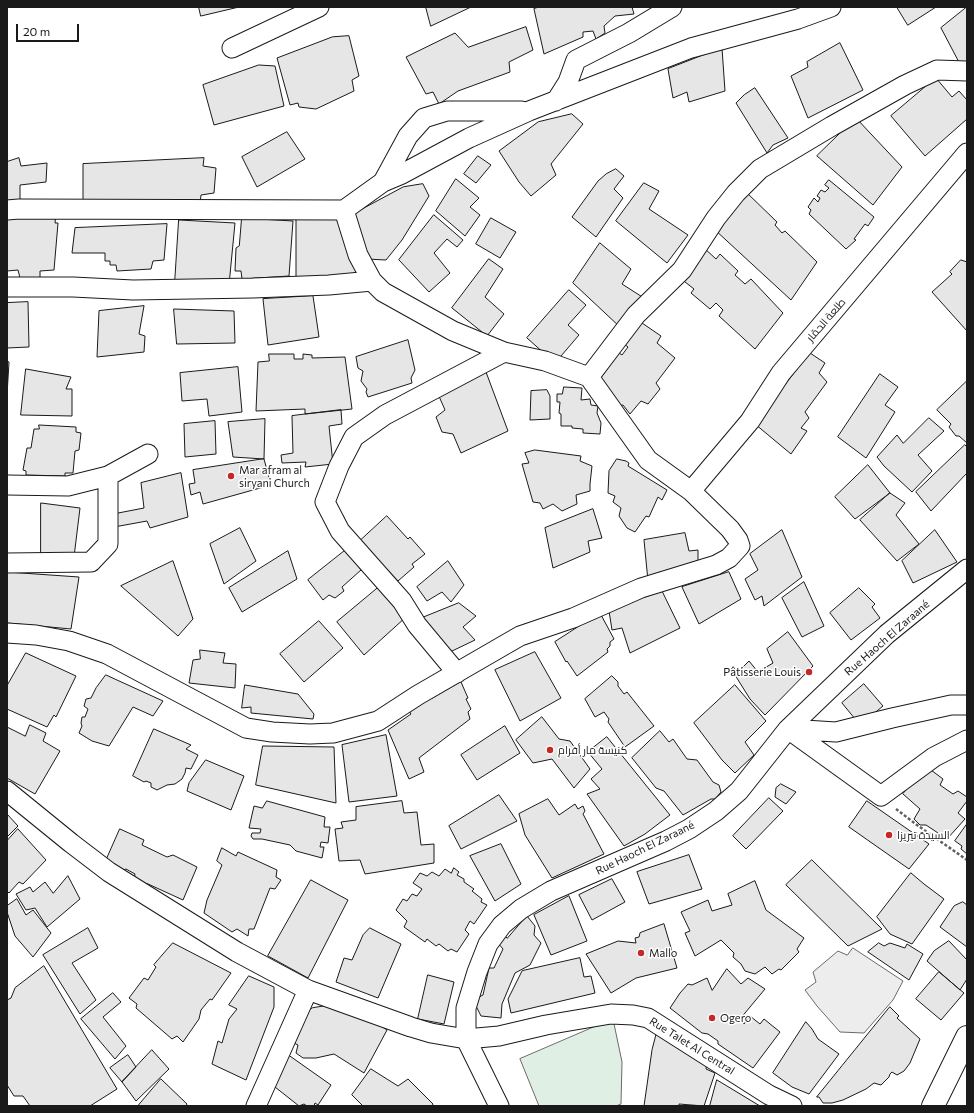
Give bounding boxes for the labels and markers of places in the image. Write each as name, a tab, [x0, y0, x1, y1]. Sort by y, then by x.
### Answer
place label: Mar afram al siryani Church	[239, 463, 310, 489]
marker: Mar afram al siryani Church	[226, 471, 236, 481]
place label: Pâtisserie Louis	[723, 665, 801, 679]
marker: Pâtisserie Louis	[804, 667, 814, 677]
place label: كنيسة مار أفرام	[558, 743, 627, 757]
marker: كنيسة مار أفرام	[545, 745, 555, 755]
place label: السيدة تيريزا	[897, 828, 950, 842]
marker: السيدة تيريزا	[884, 830, 894, 840]
place label: Mallo	[649, 946, 677, 960]
marker: Mallo	[636, 948, 646, 958]
place label: Ogero	[720, 1011, 751, 1025]
marker: Ogero	[707, 1013, 717, 1023]

